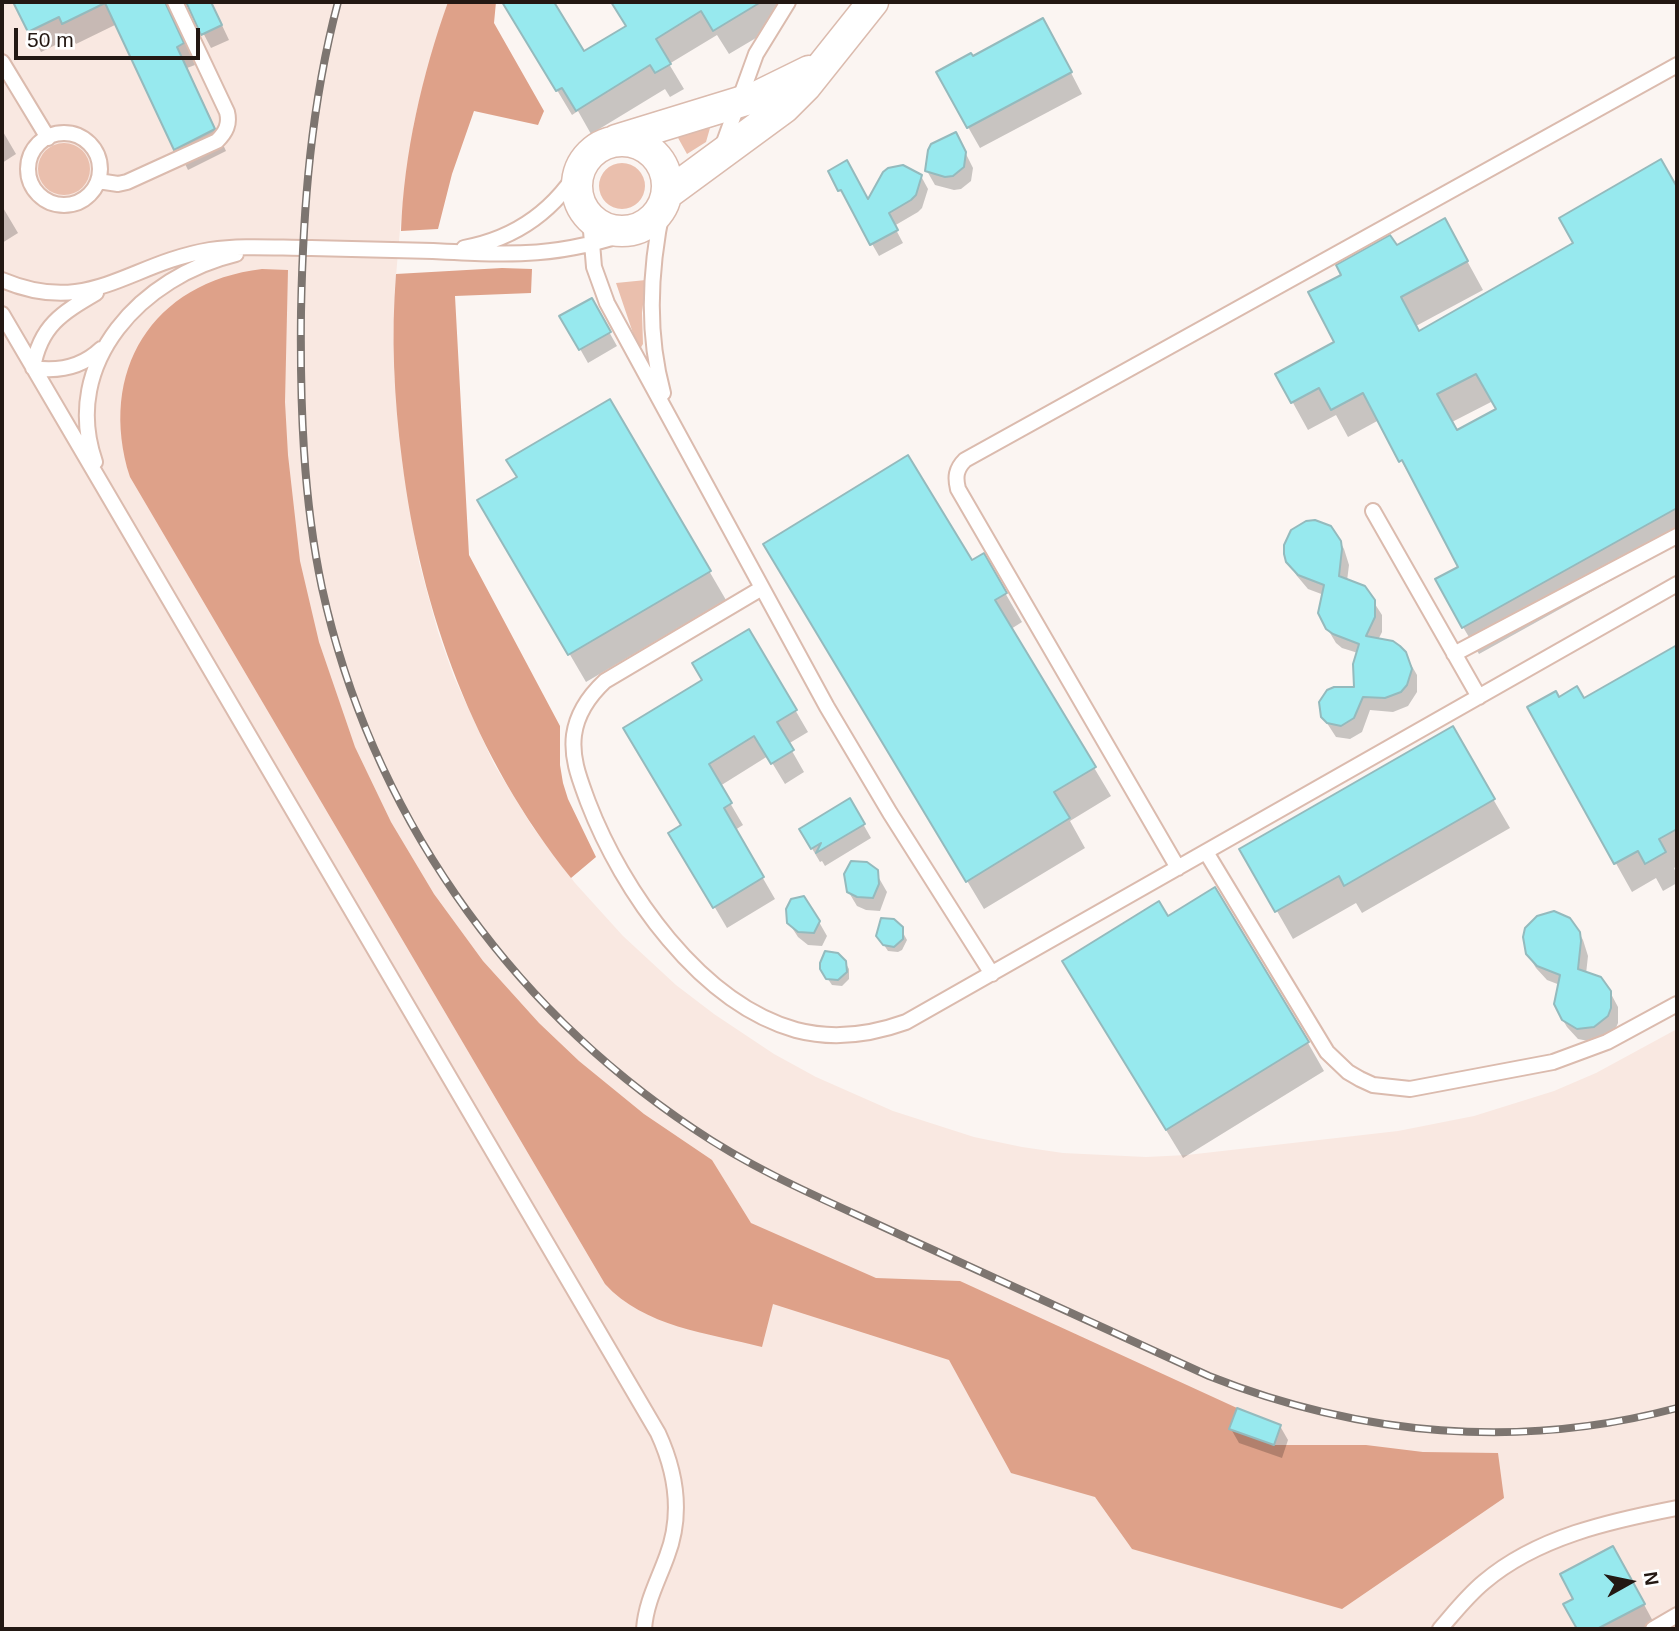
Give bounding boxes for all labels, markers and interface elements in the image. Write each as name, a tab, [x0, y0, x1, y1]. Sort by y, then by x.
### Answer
scale bar	[18, 14, 203, 58]
text: 50 m	[27, 28, 74, 51]
north arrow	[1595, 1547, 1665, 1617]
text: N	[1640, 1570, 1663, 1587]

